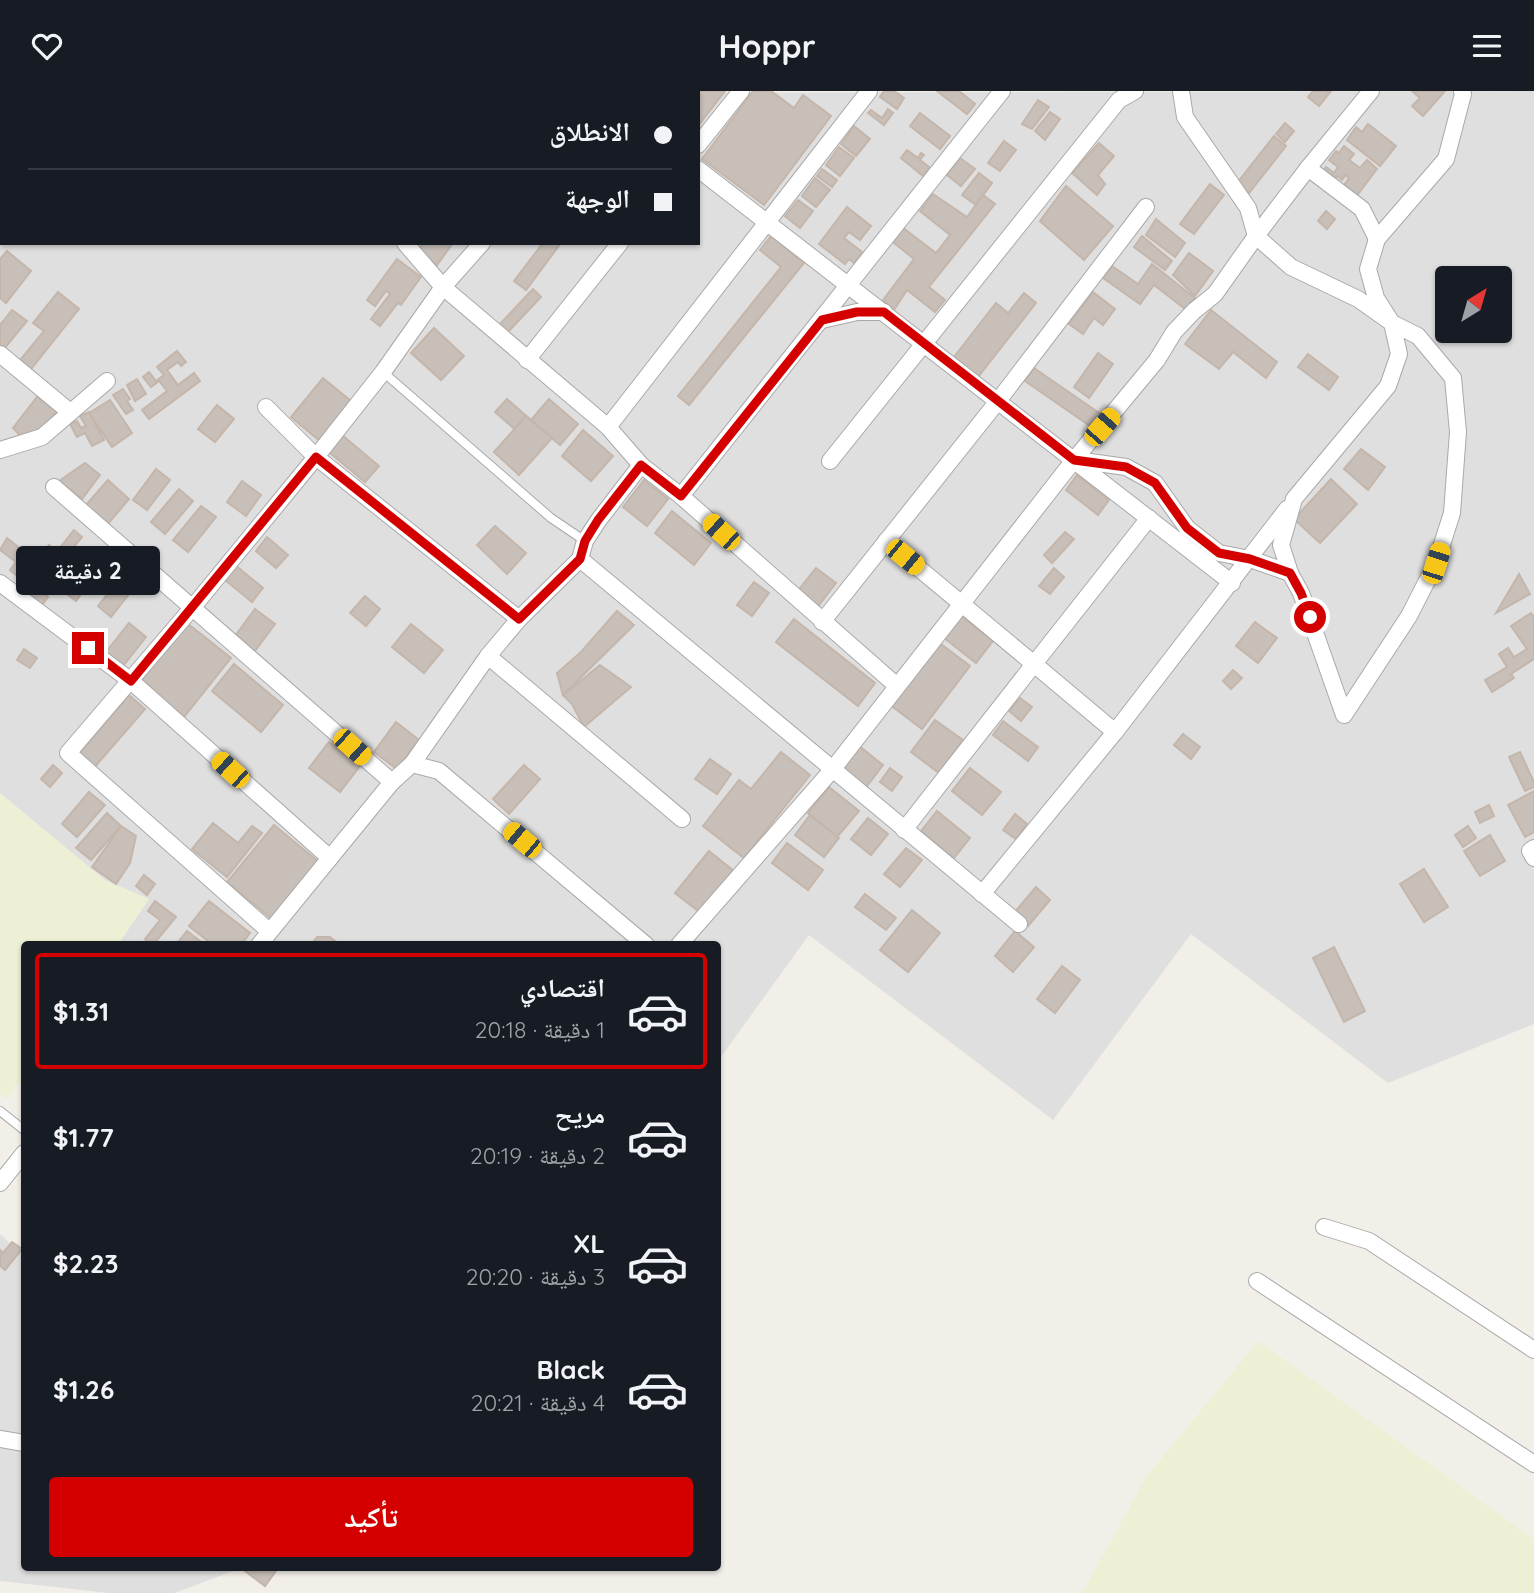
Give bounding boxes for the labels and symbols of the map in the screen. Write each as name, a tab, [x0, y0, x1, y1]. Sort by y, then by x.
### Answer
north arrow	[1435, 266, 1512, 343]
car	[1081, 404, 1124, 450]
car	[699, 510, 744, 554]
car	[883, 536, 928, 578]
car	[1420, 540, 1453, 586]
callout: 2 دقيقة	[16, 547, 160, 595]
route start	[1294, 601, 1326, 633]
route end	[72, 632, 104, 664]
car	[330, 725, 375, 769]
car	[208, 748, 253, 792]
car	[500, 818, 545, 862]

